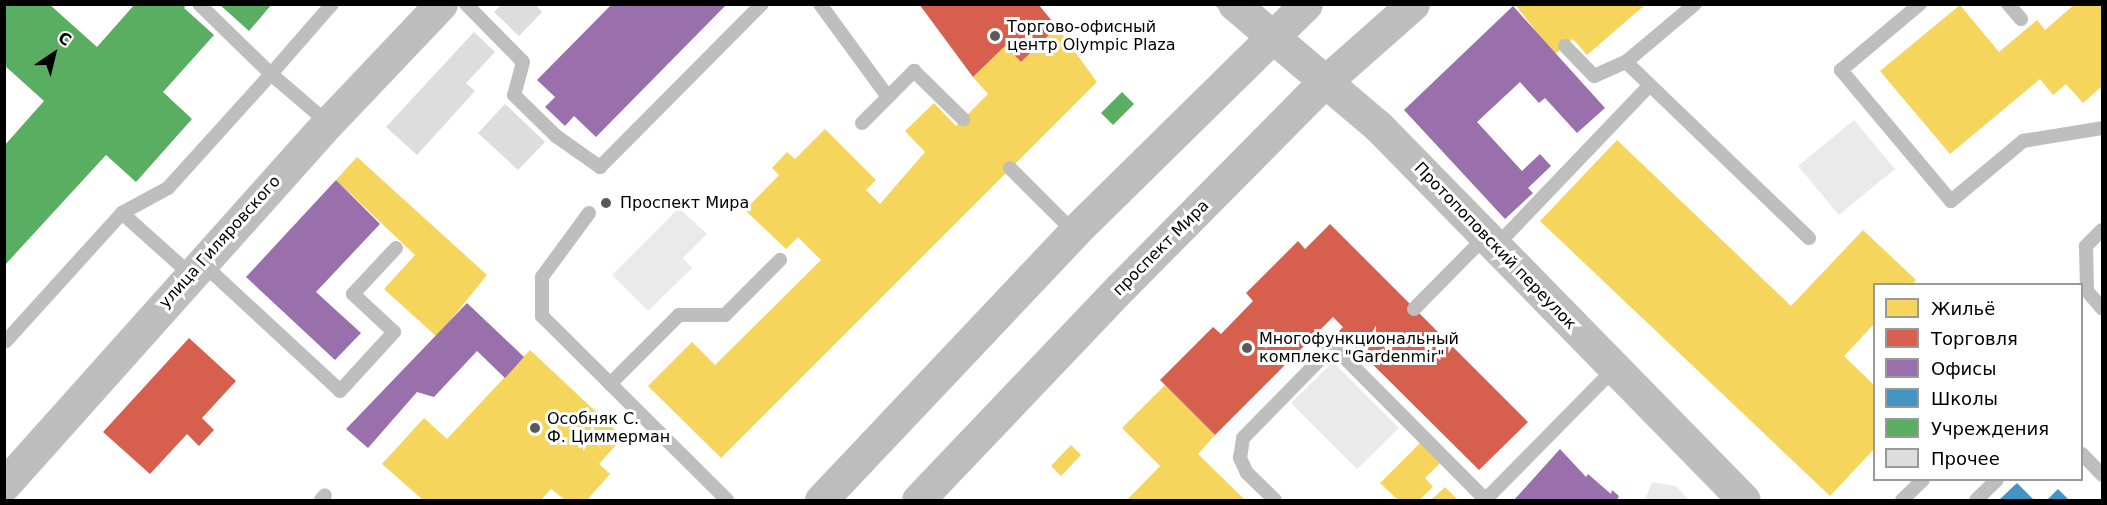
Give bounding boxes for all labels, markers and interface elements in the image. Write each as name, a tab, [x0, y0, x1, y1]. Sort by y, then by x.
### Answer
place label: Торгово-офисный центр Olympic Plaza	[1007, 17, 1175, 55]
north arrow	[24, 24, 84, 84]
text: С	[54, 28, 75, 50]
marker: Торгово-офисный центр Olympic Plaza	[988, 29, 1002, 43]
street label: Протопоповский переулок	[1410, 158, 1580, 334]
street label: улица Гиляровского	[155, 172, 285, 312]
place label: Проспект Мира	[620, 193, 749, 213]
marker: Проспект Мира	[597, 194, 615, 212]
street label: проспект Мира	[1109, 196, 1213, 300]
legend	[1873, 283, 2083, 481]
text: Жильё	[1931, 298, 1995, 319]
text: Торговля	[1931, 328, 2018, 349]
place label: Многофункциональный комплекс "Gardenmir"	[1259, 329, 1459, 367]
marker: Многофункциональный комплекс "Gardenmir"	[1240, 341, 1254, 355]
text: Офисы	[1931, 358, 1996, 379]
text: Школы	[1931, 388, 1998, 409]
place label: Особняк С. Ф. Циммерман	[547, 409, 670, 447]
text: Учреждения	[1931, 418, 2049, 439]
marker: Особняк С. Ф. Циммерман	[528, 421, 542, 435]
text: Прочее	[1931, 448, 2000, 469]

